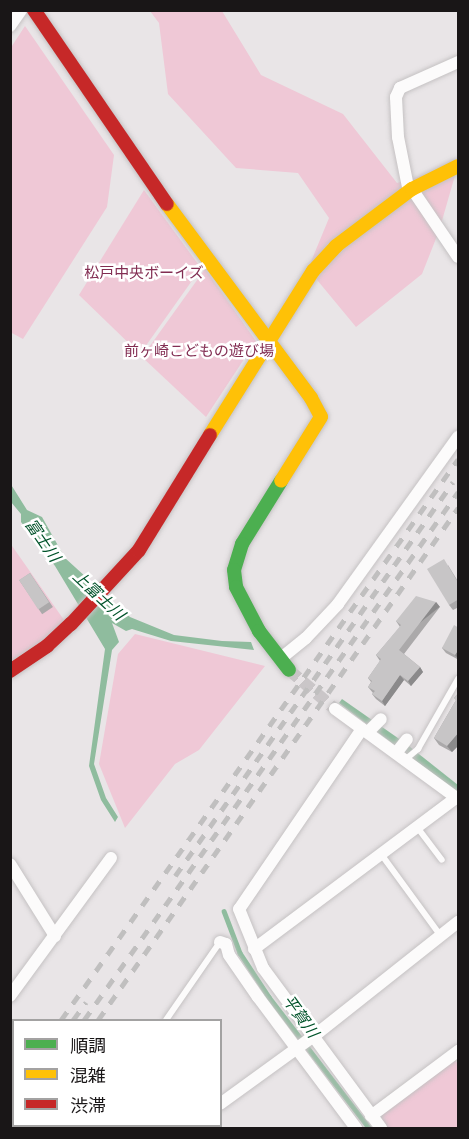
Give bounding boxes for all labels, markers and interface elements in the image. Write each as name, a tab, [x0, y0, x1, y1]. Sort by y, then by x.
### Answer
park label: 松戸中央ボーイズ	[84, 264, 204, 282]
park label: 前ヶ崎こどもの遊び場	[124, 342, 274, 360]
water label: 富士川	[21, 515, 65, 565]
water label: 上富士川	[69, 566, 129, 624]
water label: 平賀川	[279, 991, 323, 1041]
legend	[12, 1019, 222, 1127]
text: 順調	[70, 1035, 106, 1056]
text: 混雑	[70, 1065, 106, 1086]
text: 渋滞	[70, 1095, 106, 1116]

